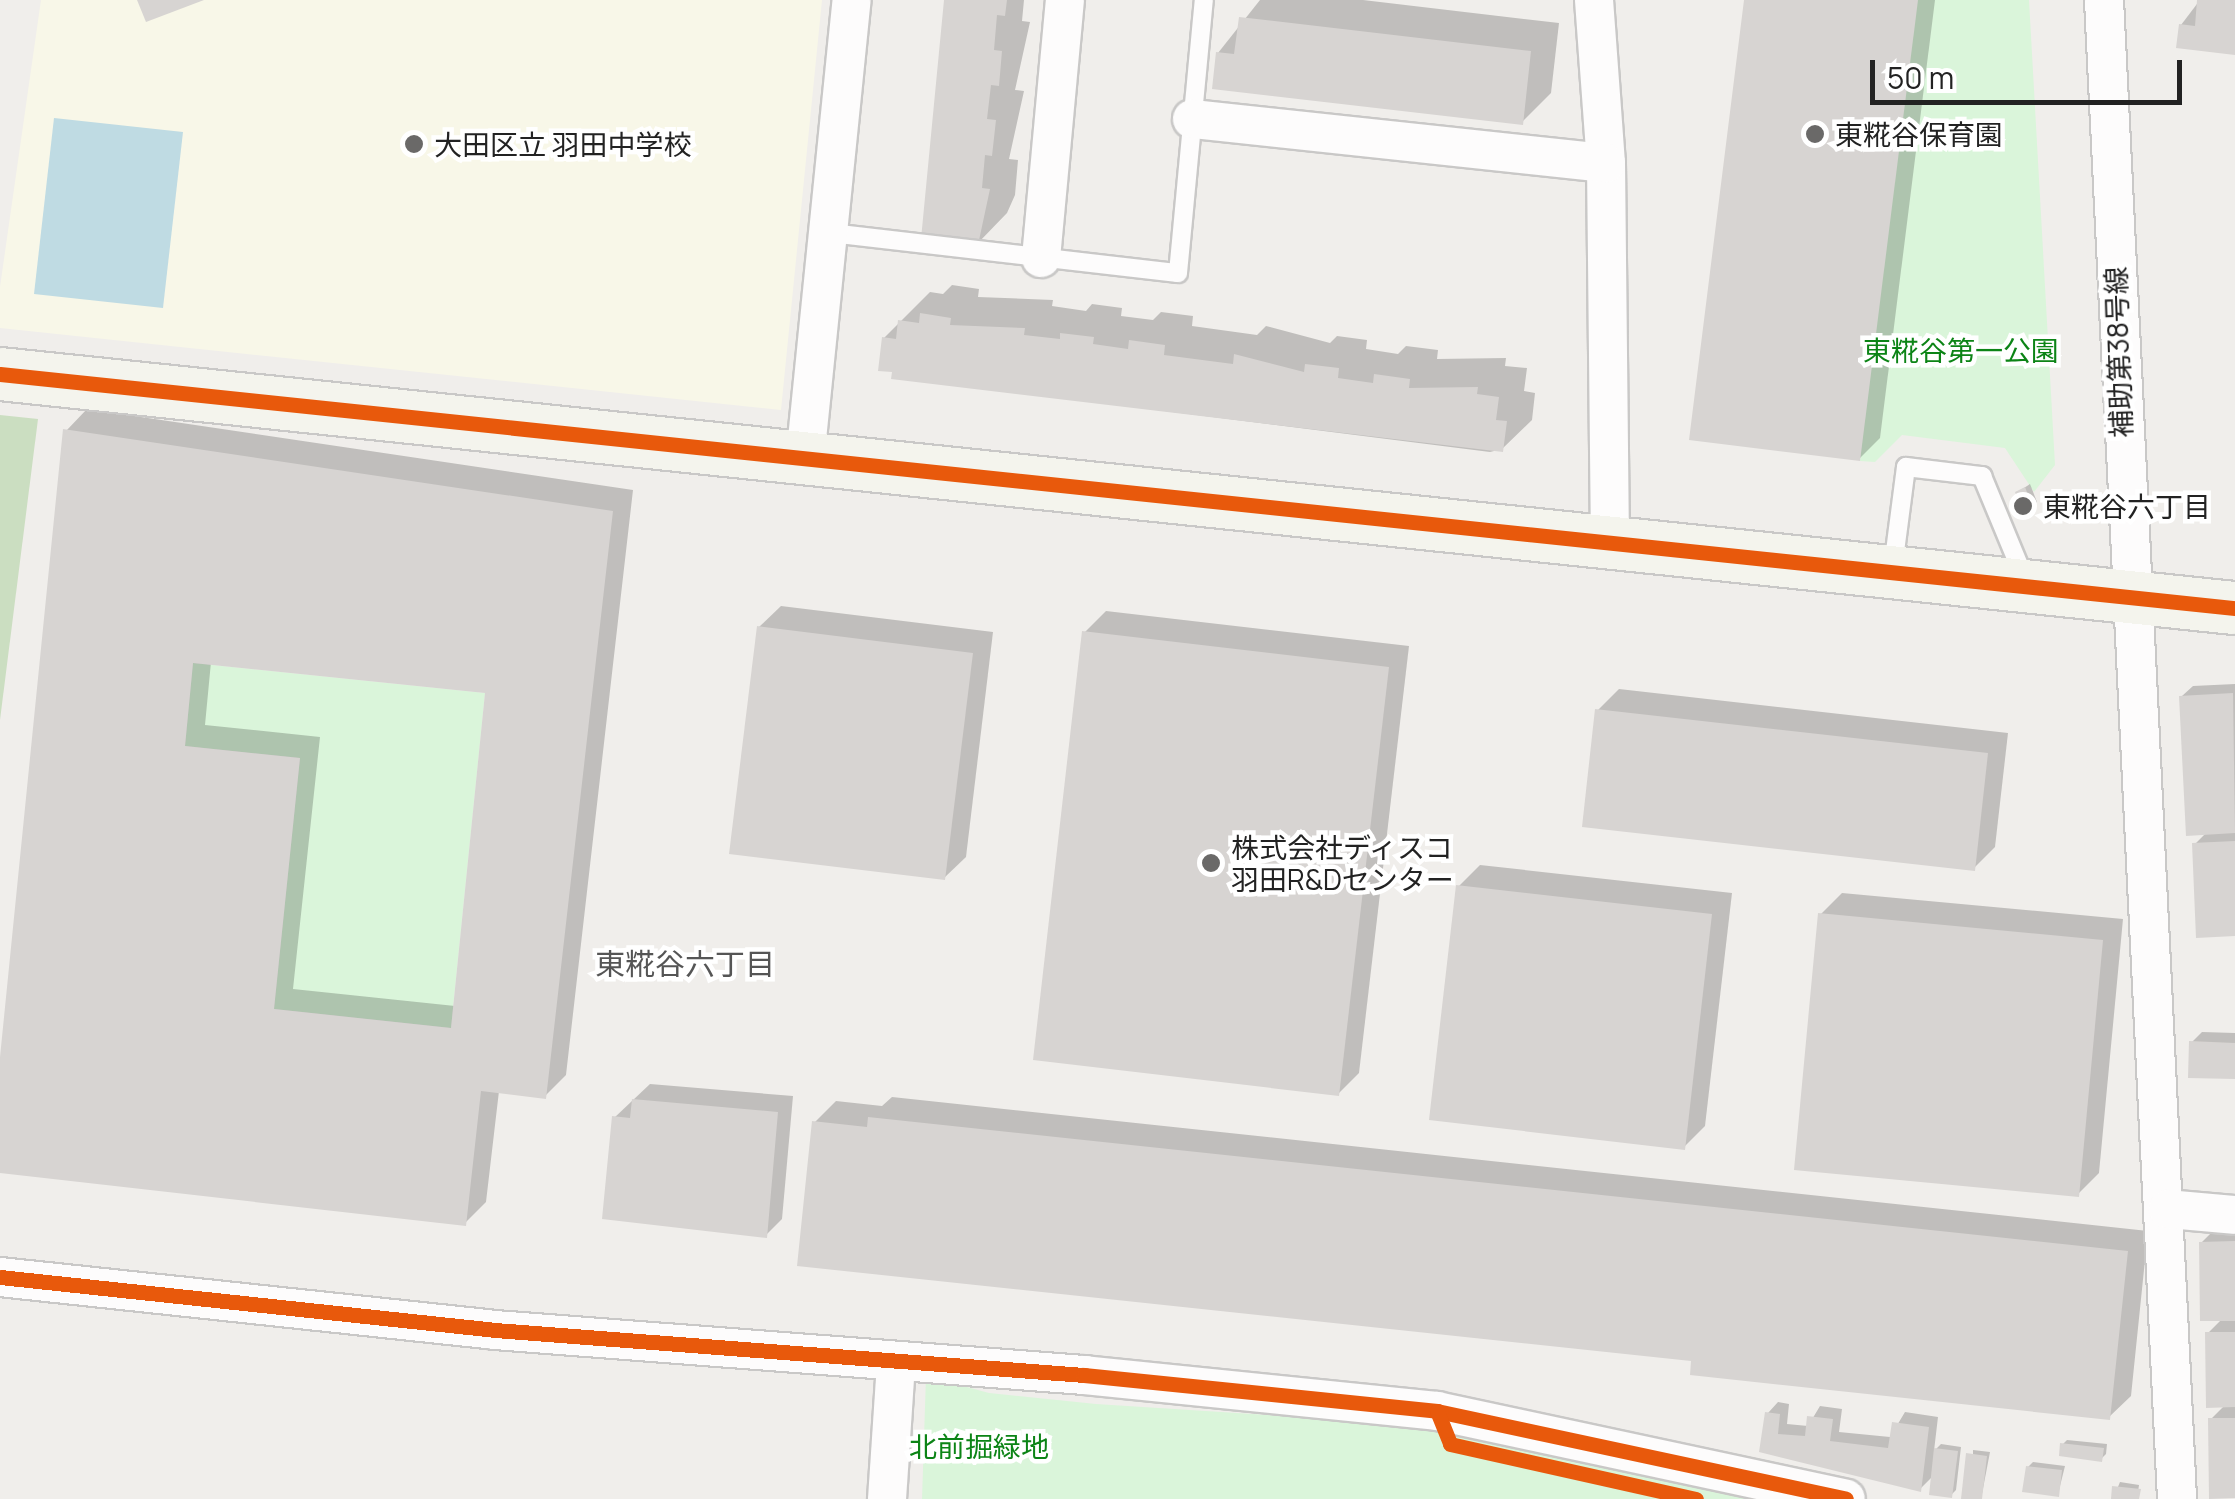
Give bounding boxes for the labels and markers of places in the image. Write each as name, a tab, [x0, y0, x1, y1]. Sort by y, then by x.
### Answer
place label: 東糀谷保育園	[1835, 117, 2003, 151]
marker: 東糀谷保育園	[1804, 123, 1826, 145]
place label: 大田区立 羽田中学校	[434, 127, 692, 161]
marker: 大田区立 羽田中学校	[403, 133, 425, 155]
place label: 東糀谷六丁目	[2043, 489, 2211, 523]
marker: 東糀谷六丁目	[2012, 495, 2034, 517]
place label: 株式会社ディスコ 羽田R&Dセンター	[1231, 830, 1455, 896]
marker: 株式会社ディスコ 羽田R&Dセンター	[1200, 852, 1222, 874]

